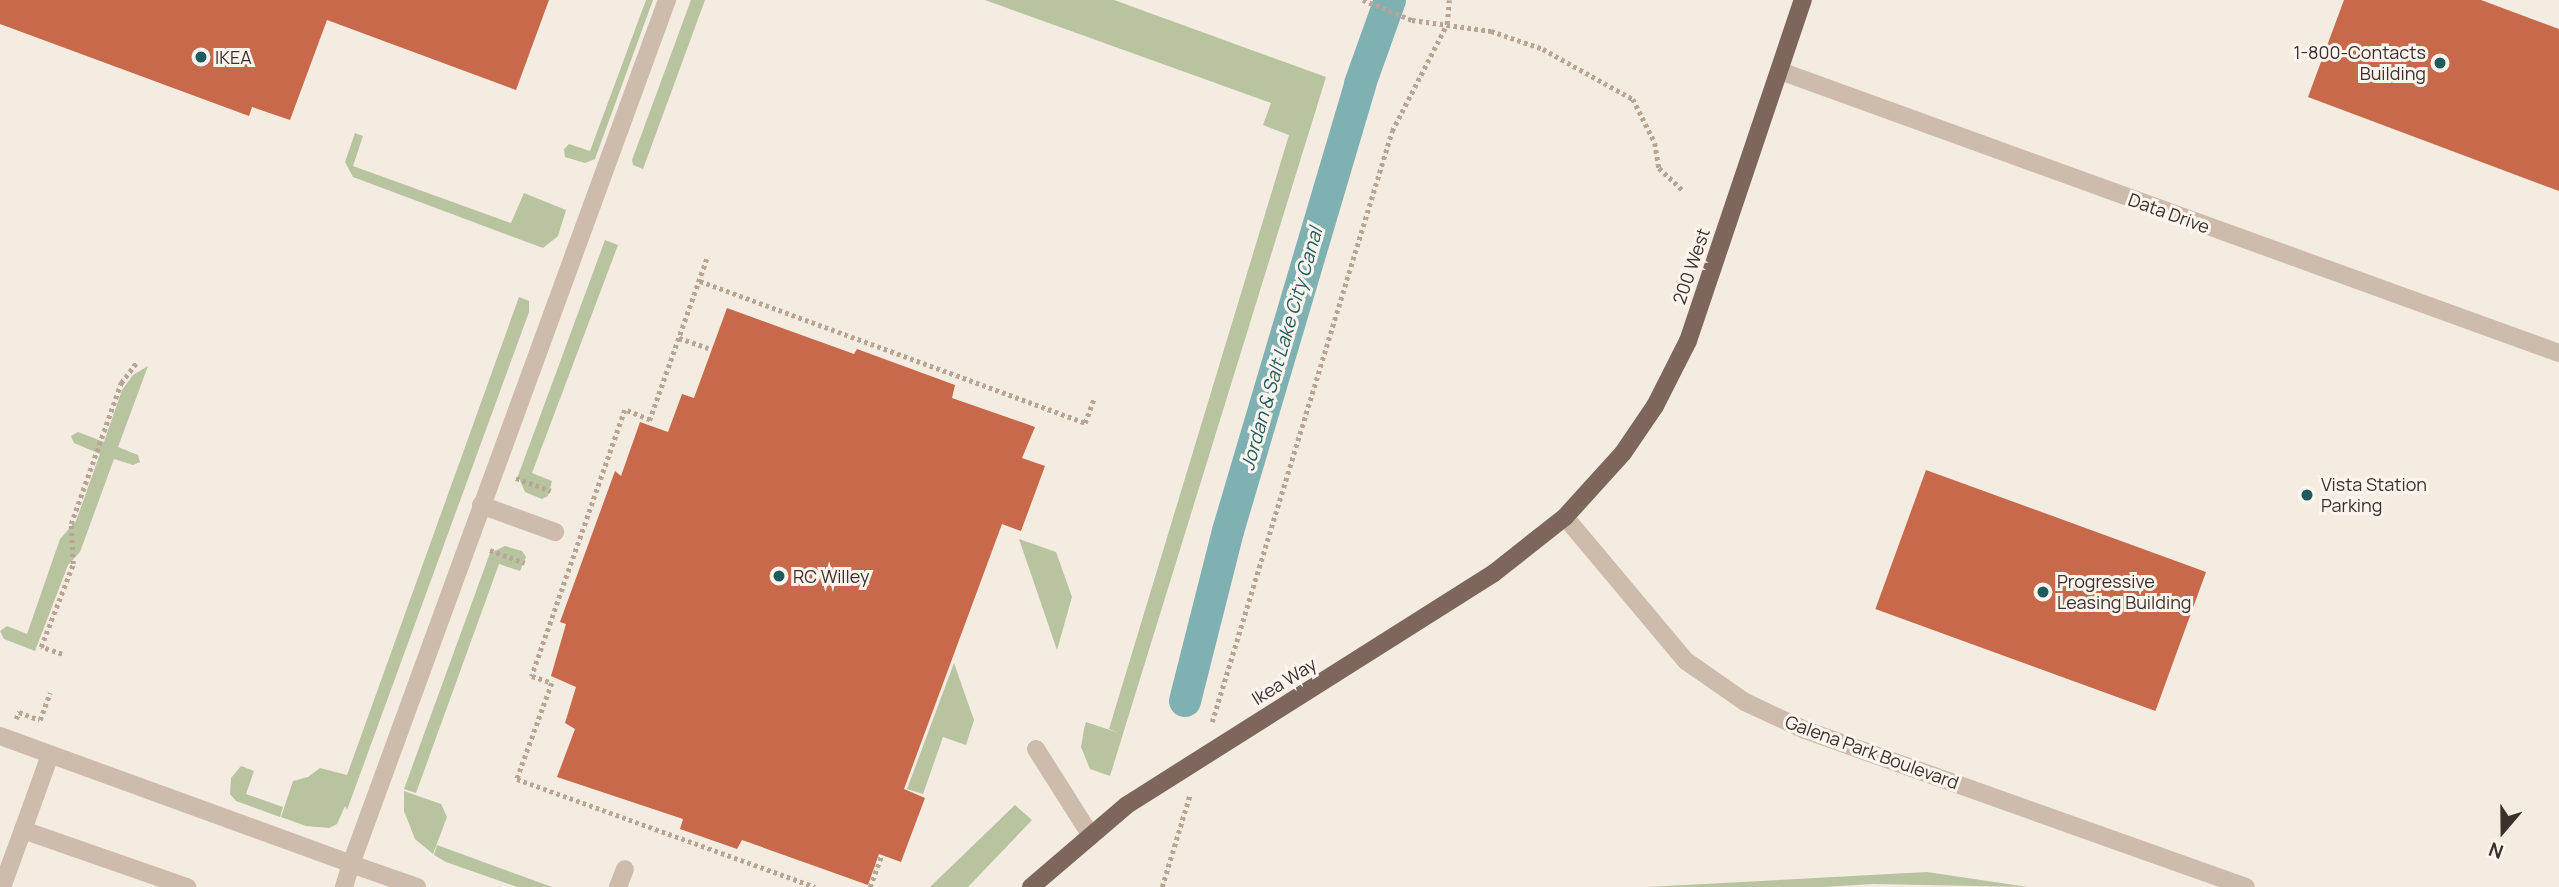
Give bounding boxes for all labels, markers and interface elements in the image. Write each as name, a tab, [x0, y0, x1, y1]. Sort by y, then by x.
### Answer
place label: 1-800-Contacts Building	[2293, 42, 2426, 84]
place label: IKEA	[215, 46, 252, 68]
marker: IKEA	[193, 49, 209, 65]
marker: 1-800-Contacts Building	[2432, 55, 2448, 71]
street label: Data Drive	[2125, 188, 2213, 238]
water label: Jordan & Salt Lake City Canal	[1236, 225, 1328, 473]
street label: 200 West	[1668, 225, 1714, 307]
place label: Vista Station Parking	[2321, 474, 2427, 516]
marker: Vista Station Parking	[2299, 487, 2315, 503]
place label: RC Willey	[793, 565, 870, 587]
marker: RC Willey	[771, 568, 787, 584]
place label: Progressive Leasing Building	[2057, 571, 2191, 614]
marker: Progressive Leasing Building	[2035, 584, 2051, 600]
street label: Ikea Way	[1248, 653, 1320, 709]
street label: Galena Park Boulevard	[1782, 711, 1962, 793]
north arrow	[2468, 796, 2538, 866]
text: N	[2485, 836, 2507, 865]

